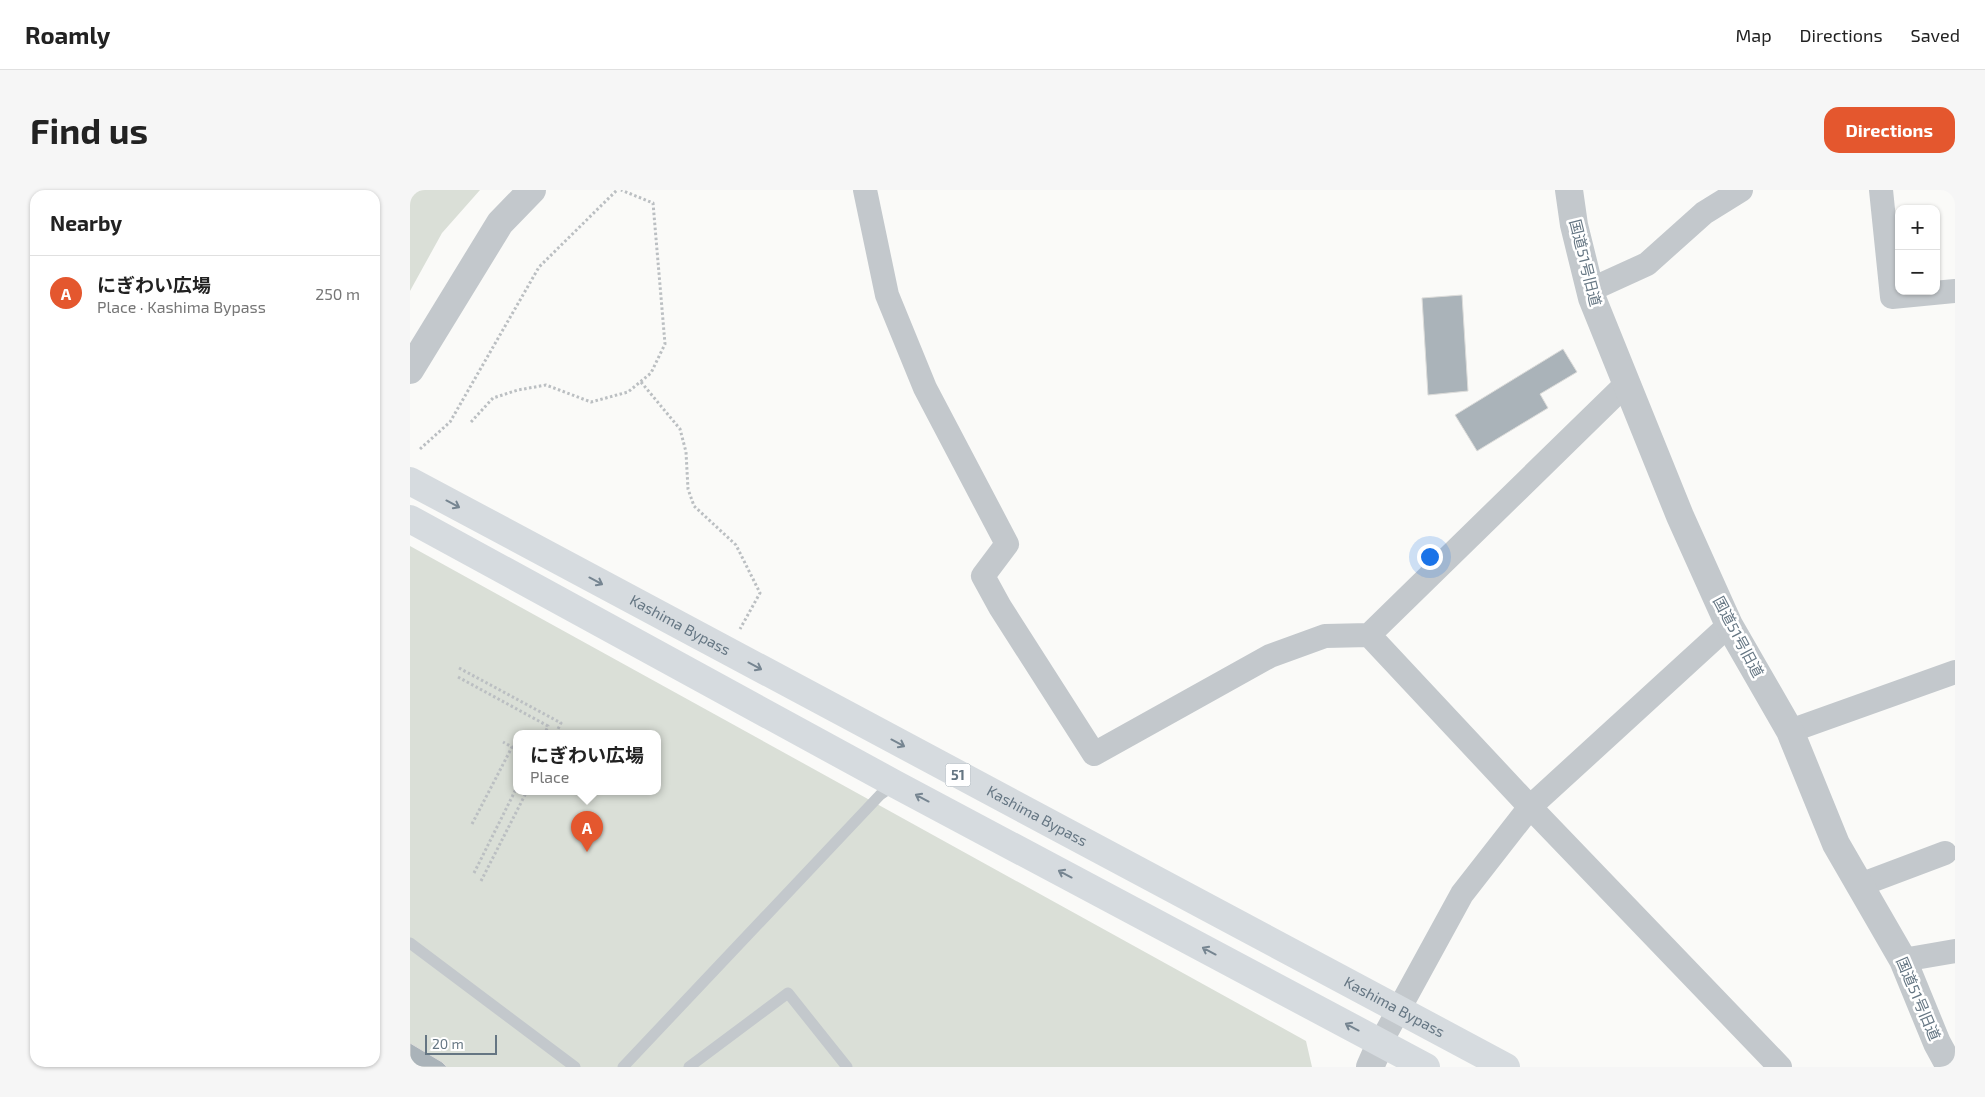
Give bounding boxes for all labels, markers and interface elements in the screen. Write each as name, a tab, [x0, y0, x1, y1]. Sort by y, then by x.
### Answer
text: Roamly	[25, 20, 110, 49]
text: Map	[1735, 24, 1772, 46]
text: Directions	[1800, 24, 1883, 46]
text: Saved	[1911, 24, 1960, 46]
button: Directions	[1824, 107, 1955, 153]
text: Find us	[30, 109, 148, 151]
map controls	[1895, 205, 1940, 295]
button: +	[1895, 205, 1940, 250]
text: Nearby	[50, 210, 122, 235]
street label: 国道51号旧道	[1566, 217, 1605, 308]
button: −	[1895, 250, 1940, 295]
text: にぎわい広場	[97, 273, 211, 296]
text: A	[61, 284, 71, 303]
text: 250 m	[315, 284, 360, 303]
text: Place · Kashima Bypass	[97, 297, 266, 316]
one-way arrow	[445, 500, 460, 510]
your location	[1417, 544, 1443, 570]
one-way arrow	[588, 577, 603, 586]
street label: Kashima Bypass	[627, 590, 734, 659]
street label: 国道51号旧道	[1710, 593, 1768, 680]
one-way arrow	[747, 662, 762, 671]
popup	[513, 730, 661, 795]
one-way arrow	[890, 739, 905, 748]
text: にぎわい広場	[530, 743, 644, 766]
road number: 51	[946, 764, 970, 786]
text: Place	[530, 767, 569, 786]
street label: Kashima Bypass	[984, 781, 1091, 850]
one-way arrow	[914, 793, 929, 803]
pin: A	[571, 811, 603, 852]
one-way arrow	[1058, 869, 1073, 878]
one-way arrow	[1201, 946, 1216, 956]
street label: 国道51号旧道	[1893, 954, 1945, 1043]
street label: Kashima Bypass	[1341, 972, 1448, 1041]
one-way arrow	[1345, 1022, 1360, 1031]
scale bar	[425, 1032, 498, 1055]
text: 20 m	[432, 1035, 464, 1052]

